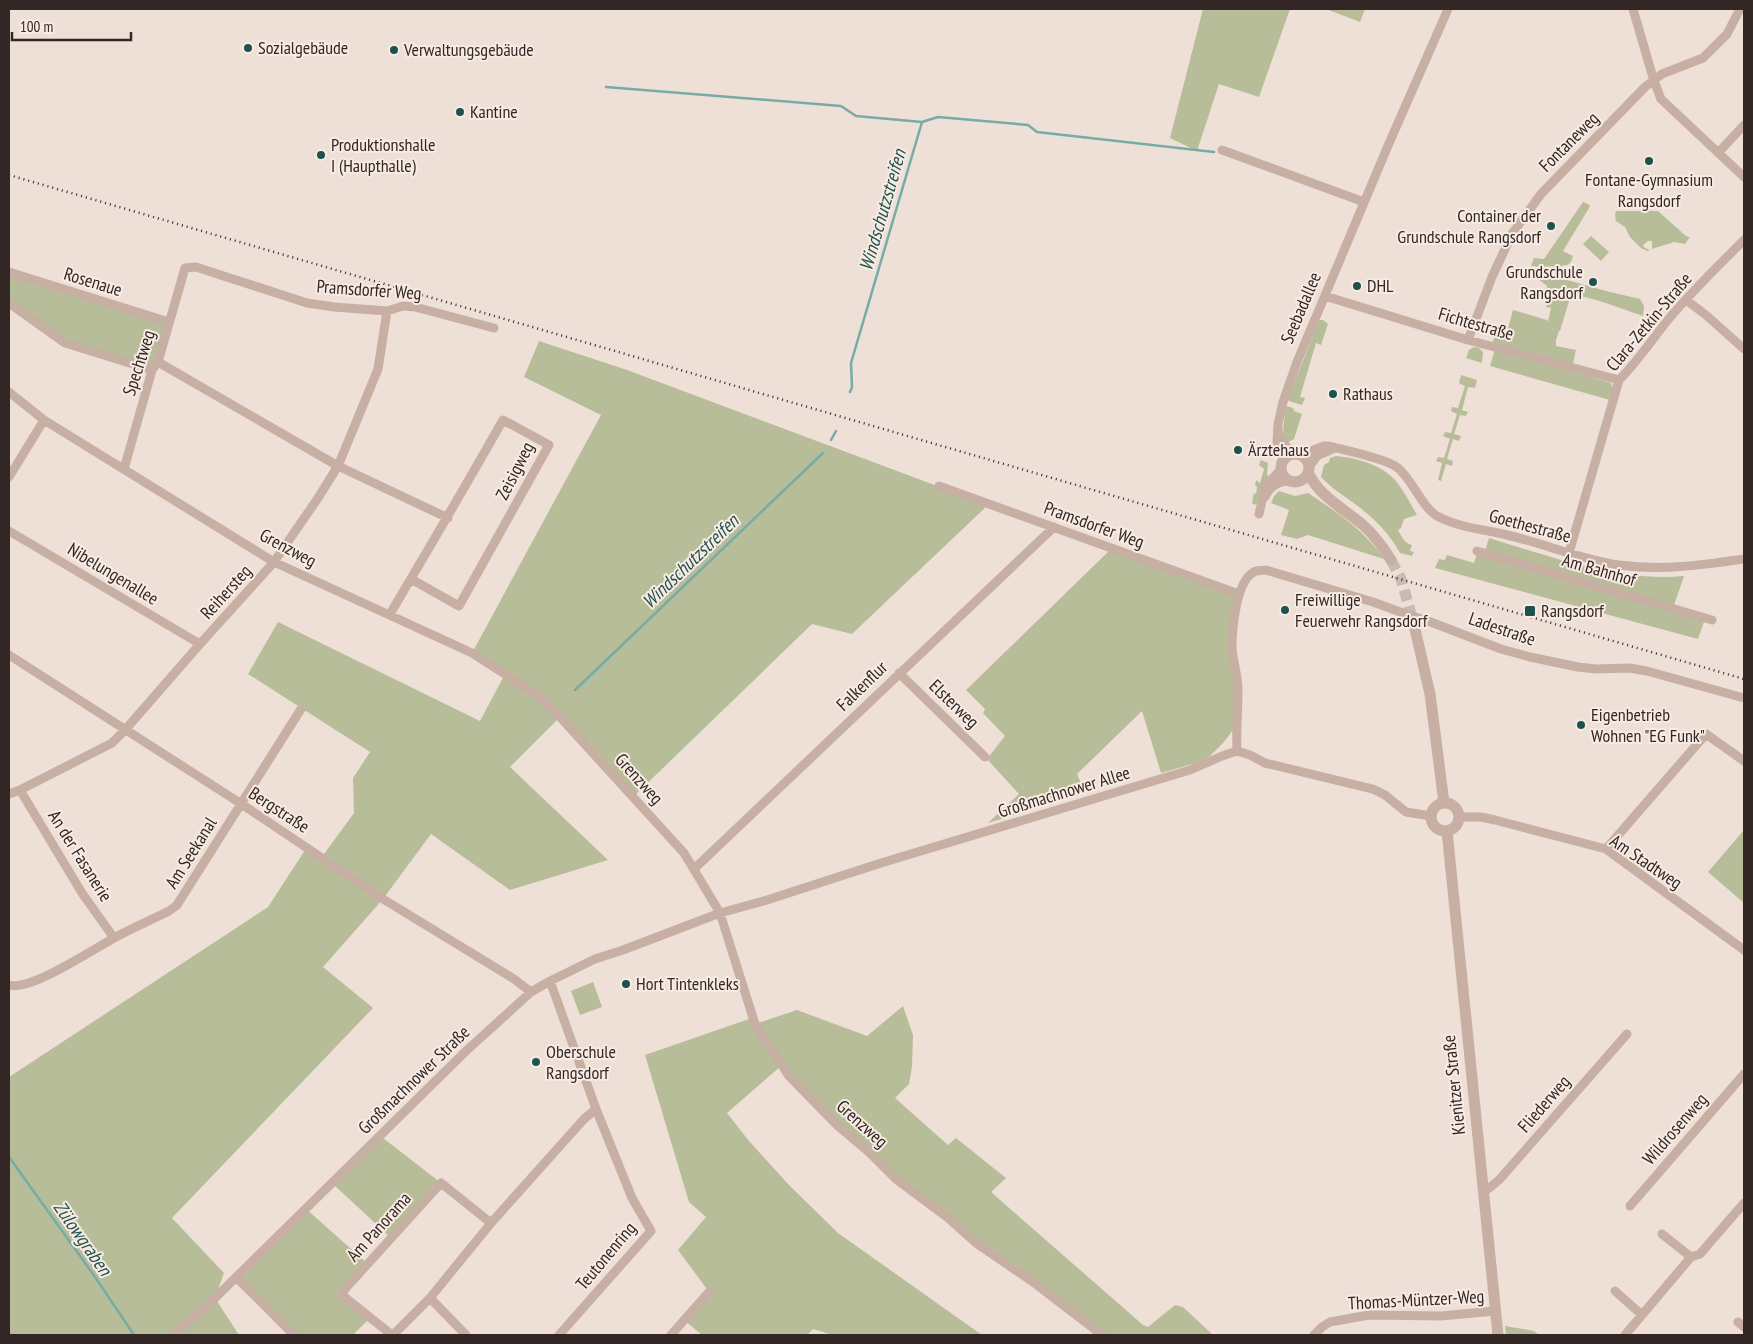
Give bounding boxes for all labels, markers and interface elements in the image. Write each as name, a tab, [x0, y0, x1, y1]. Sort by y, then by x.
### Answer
scale bar	[12, 10, 131, 42]
text: 100 m	[20, 17, 53, 36]
place label: Sozialgebäude	[258, 36, 348, 59]
place label: Verwaltungsgebäude	[403, 38, 534, 61]
marker: Sozialgebäude	[242, 42, 254, 54]
marker: Verwaltungsgebäude	[388, 44, 400, 56]
place label: Kantine	[470, 100, 518, 123]
marker: Kantine	[454, 106, 466, 118]
street label: Fontaneweg	[1534, 107, 1604, 177]
place label: Produktionshalle I (Haupthalle)	[331, 133, 436, 177]
water label: Windschutzstreifen	[853, 145, 911, 273]
marker: Produktionshalle I (Haupthalle)	[315, 149, 327, 161]
marker: Fontane-Gymnasium Rangsdorf	[1643, 155, 1655, 167]
place label: Fontane-Gymnasium Rangsdorf	[1585, 168, 1713, 212]
place label: Container der Grundschule Rangsdorf	[1397, 204, 1542, 248]
marker: Container der Grundschule Rangsdorf	[1545, 220, 1557, 232]
place label: Grundschule Rangsdorf	[1506, 260, 1584, 304]
street label: Rosenaue	[61, 262, 125, 301]
street label: Clara-Zetkin-Straße	[1601, 268, 1697, 376]
street label: Seebadallee	[1275, 269, 1326, 347]
street label: Pramsdorfer Weg	[316, 274, 422, 305]
place label: DHL	[1367, 274, 1394, 297]
marker: Grundschule Rangsdorf	[1587, 276, 1599, 288]
marker: DHL	[1351, 280, 1363, 292]
street label: Fichtestraße	[1436, 302, 1516, 345]
street label: Spechtweg	[117, 327, 160, 399]
place label: Rathaus	[1343, 382, 1393, 405]
marker: Rathaus	[1327, 388, 1339, 400]
street label: Zeisigweg	[490, 438, 539, 504]
place label: Ärztehaus	[1248, 438, 1309, 461]
marker: Ärztehaus	[1232, 444, 1244, 456]
street label: Pramsdorfer Weg	[1041, 496, 1147, 553]
street label: Goethestraße	[1487, 504, 1574, 547]
water label: Windschutzstreifen	[637, 508, 745, 613]
street label: Grenzweg	[256, 523, 321, 572]
street label: Nibelungenallee	[64, 537, 163, 610]
street label: Am Bahnhof	[1560, 548, 1640, 591]
street label: Reihersteg	[195, 560, 256, 624]
place label: Freiwillige Feuerwehr Rangsdorf	[1295, 588, 1429, 632]
place label: Rangsdorf	[1541, 599, 1605, 622]
marker: Freiwillige Feuerwehr Rangsdorf	[1279, 604, 1291, 616]
marker: Rangsdorf	[1523, 604, 1537, 618]
street label: Ladestraße	[1466, 606, 1539, 651]
street label: Falkenflur	[831, 656, 892, 716]
street label: Elsterweg	[925, 674, 984, 733]
place label: Eigenbetrieb Wohnen "EG Funk"	[1591, 703, 1705, 747]
marker: Eigenbetrieb Wohnen "EG Funk"	[1575, 719, 1587, 731]
street label: Grenzweg	[610, 748, 668, 809]
street label: Großmachnower Allee	[995, 761, 1133, 823]
street label: Bergstraße	[244, 781, 314, 838]
street label: An der Fasanerie	[43, 806, 118, 906]
street label: Am Seekanal	[160, 812, 222, 893]
street label: Am Stadtweg	[1606, 829, 1687, 894]
place label: Hort Tintenkleks	[636, 972, 739, 995]
marker: Hort Tintenkleks	[620, 978, 632, 990]
street label: Großmachnower Straße	[353, 1020, 474, 1139]
street label: Kienitzer Straße	[1437, 1034, 1470, 1136]
place label: Oberschule Rangsdorf	[546, 1040, 616, 1084]
marker: Oberschule Rangsdorf	[530, 1056, 542, 1068]
street label: Fliederweg	[1512, 1070, 1575, 1137]
street label: Wildrosenweg	[1637, 1088, 1712, 1169]
street label: Grenzweg	[832, 1095, 893, 1153]
street label: Am Panorama	[341, 1187, 416, 1266]
water label: Zülowgraben	[49, 1196, 118, 1281]
street label: Teutonenring	[571, 1217, 641, 1294]
street label: Thomas-Müntzer-Weg	[1347, 1284, 1485, 1315]

